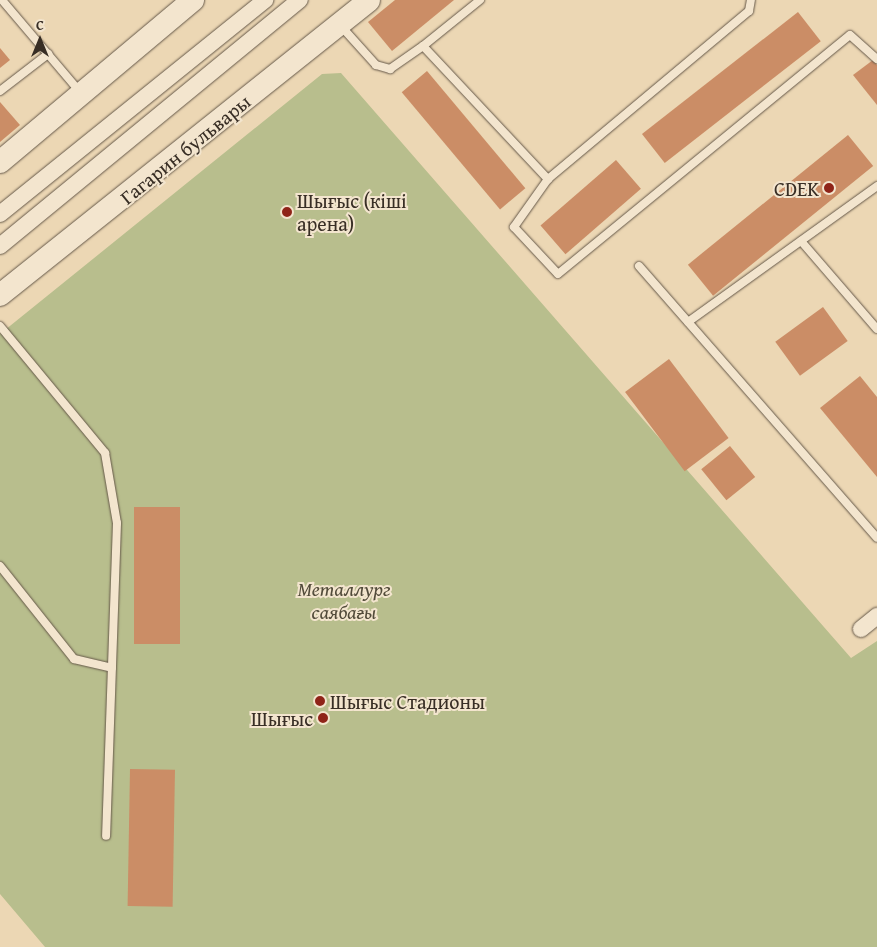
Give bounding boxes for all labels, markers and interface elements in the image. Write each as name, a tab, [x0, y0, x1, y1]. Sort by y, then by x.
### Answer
north arrow	[15, 15, 65, 65]
text: С	[36, 15, 44, 35]
street label: Гагарин бульвары	[115, 89, 255, 209]
place label: CDEK	[774, 176, 819, 200]
marker: CDEK	[823, 182, 835, 194]
place label: Шығыс (кіші арена)	[297, 188, 407, 235]
marker: Шығыс (кіші арена)	[281, 206, 293, 218]
park label: Металлург саябағы	[297, 577, 391, 624]
place label: Шығыс Стадионы	[330, 689, 485, 713]
marker: Шығыс Стадионы	[314, 695, 326, 707]
place label: Шығыс	[251, 706, 313, 730]
marker: Шығыс	[317, 712, 329, 724]

